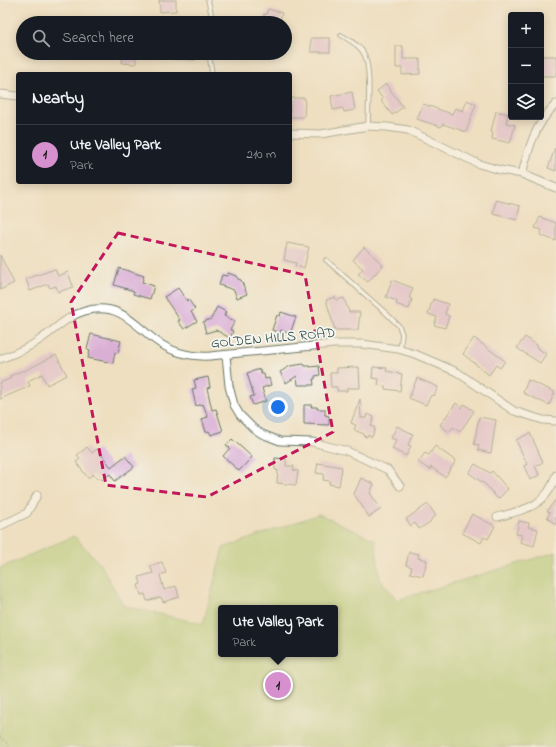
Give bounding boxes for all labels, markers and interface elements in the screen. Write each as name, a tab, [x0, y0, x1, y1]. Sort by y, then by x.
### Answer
map controls	[508, 12, 544, 120]
button: +	[508, 12, 544, 48]
search box	[16, 16, 292, 60]
icon: search	[30, 27, 52, 49]
text: Search here	[62, 27, 134, 49]
button: −	[508, 48, 544, 84]
button: layers	[508, 84, 544, 120]
text: Nearby	[32, 86, 84, 111]
text: Ute Valley Park	[70, 134, 161, 156]
text: 1	[43, 145, 47, 164]
text: 210 m	[246, 145, 276, 164]
text: Park	[70, 156, 94, 175]
street label: GOLDEN HILLS ROAD	[210, 323, 336, 354]
your location	[268, 397, 288, 417]
popup	[218, 605, 338, 657]
text: Ute Valley Park	[232, 611, 324, 633]
text: Park	[232, 633, 256, 652]
pin: 1	[265, 670, 291, 700]

